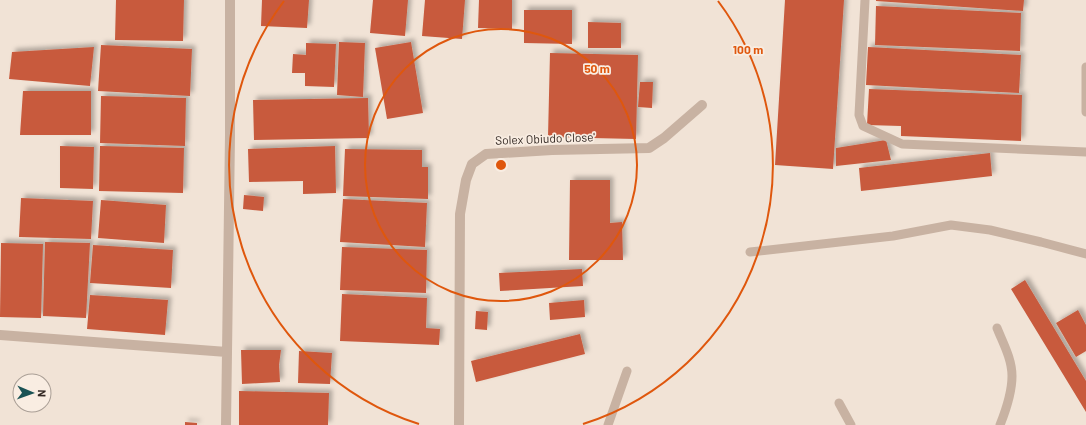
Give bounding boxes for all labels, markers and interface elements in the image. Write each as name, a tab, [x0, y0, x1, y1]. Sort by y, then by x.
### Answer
text: 100 m	[733, 42, 763, 56]
text: 50 m	[584, 61, 610, 75]
street label: Solex Obiudo Close'	[495, 129, 595, 147]
centre of rings	[494, 158, 508, 172]
north arrow	[12, 373, 52, 413]
text: N	[36, 389, 49, 397]

